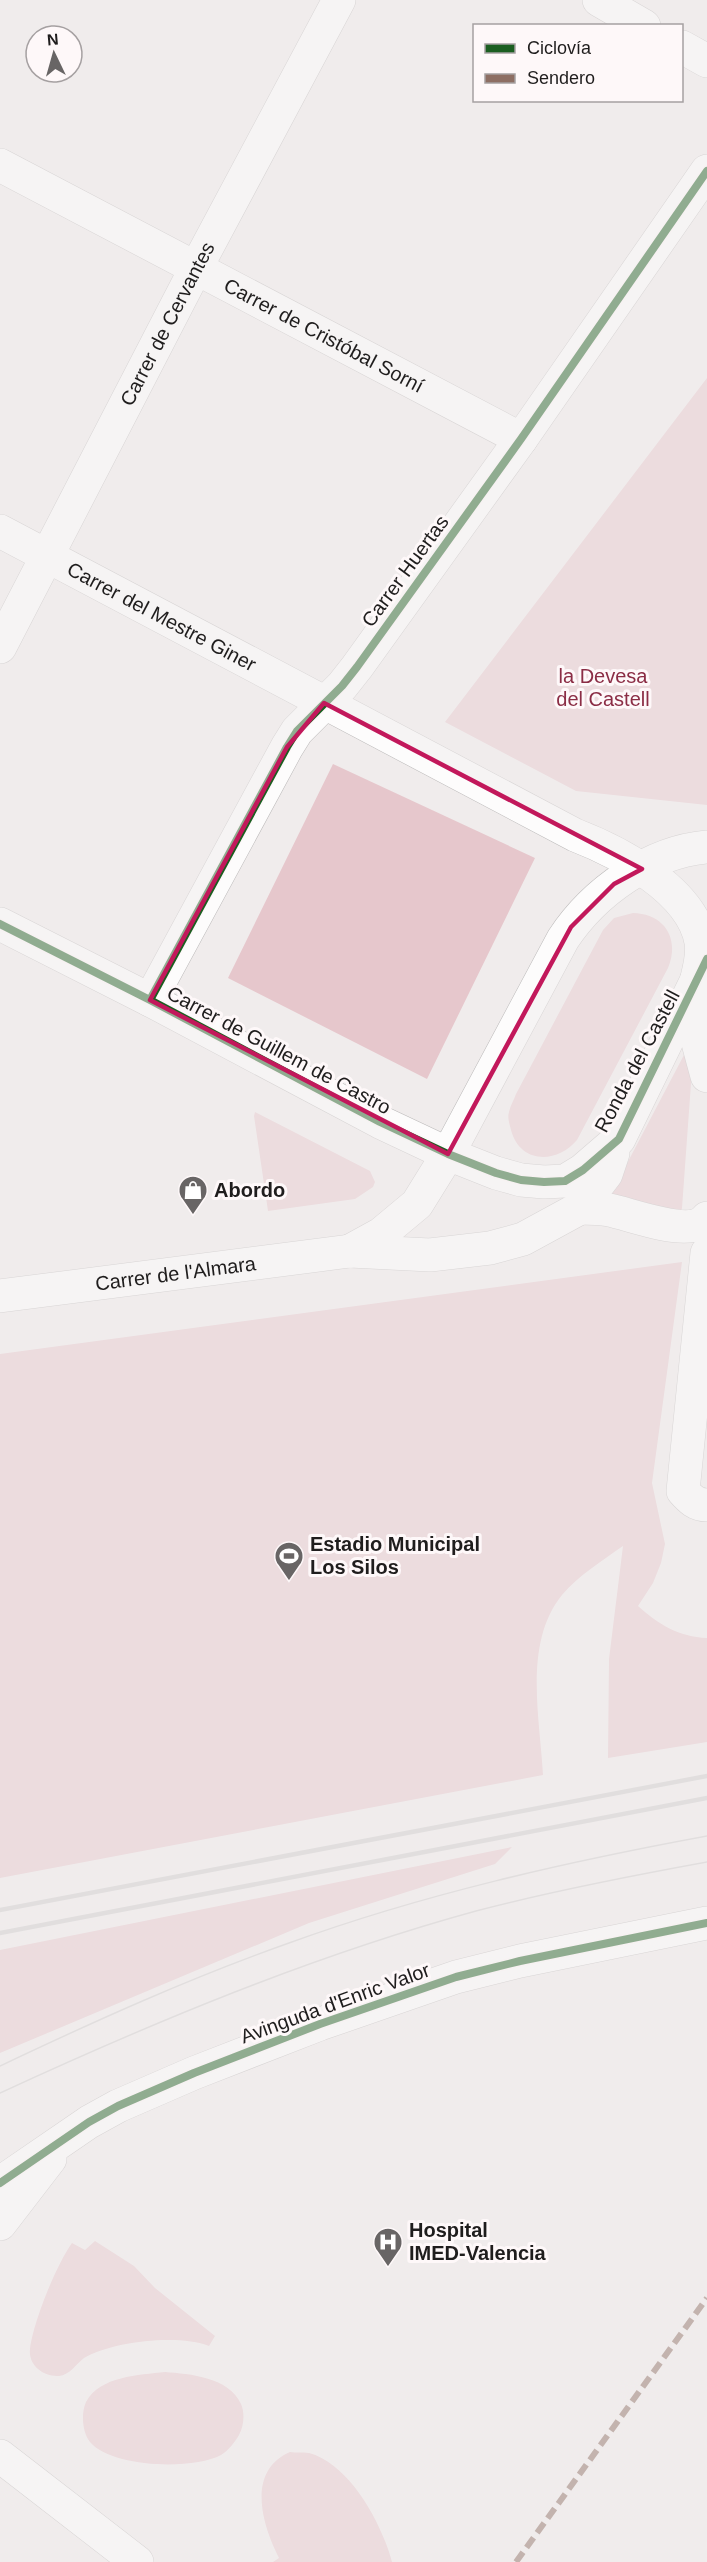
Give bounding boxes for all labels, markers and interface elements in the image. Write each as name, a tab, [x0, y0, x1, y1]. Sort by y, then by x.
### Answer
north arrow	[24, 24, 84, 84]
legend	[473, 24, 683, 102]
text: N	[46, 31, 59, 49]
text: Ciclovía	[527, 38, 592, 58]
text: Sendero	[527, 68, 595, 88]
street label: Carrer de Cervantes	[116, 238, 219, 409]
street label: Carrer de Cristóbal Sorní	[220, 274, 428, 397]
street label: Carrer Huertas	[357, 511, 453, 631]
street label: Carrer del Mestre Giner	[64, 558, 260, 676]
park label: la Devesa del Castell	[556, 665, 650, 710]
street label: Carrer de Guillem de Castro	[163, 982, 395, 1118]
street label: Ronda del Castell	[590, 986, 684, 1136]
shop icon: Abordo	[177, 1174, 209, 1216]
place label: Abordo	[214, 1179, 285, 1201]
street label: Carrer de l'Almara	[94, 1252, 258, 1295]
place label: Estadio Municipal Los Silos	[310, 1533, 480, 1578]
sports icon: Estadio Municipal Los Silos	[273, 1540, 305, 1582]
street label: Avinguda d'Enric Valor	[237, 1958, 433, 2048]
place label: Hospital IMED-Valencia	[409, 2219, 547, 2264]
hospital icon: Hospital IMED-Valencia	[372, 2226, 404, 2268]

